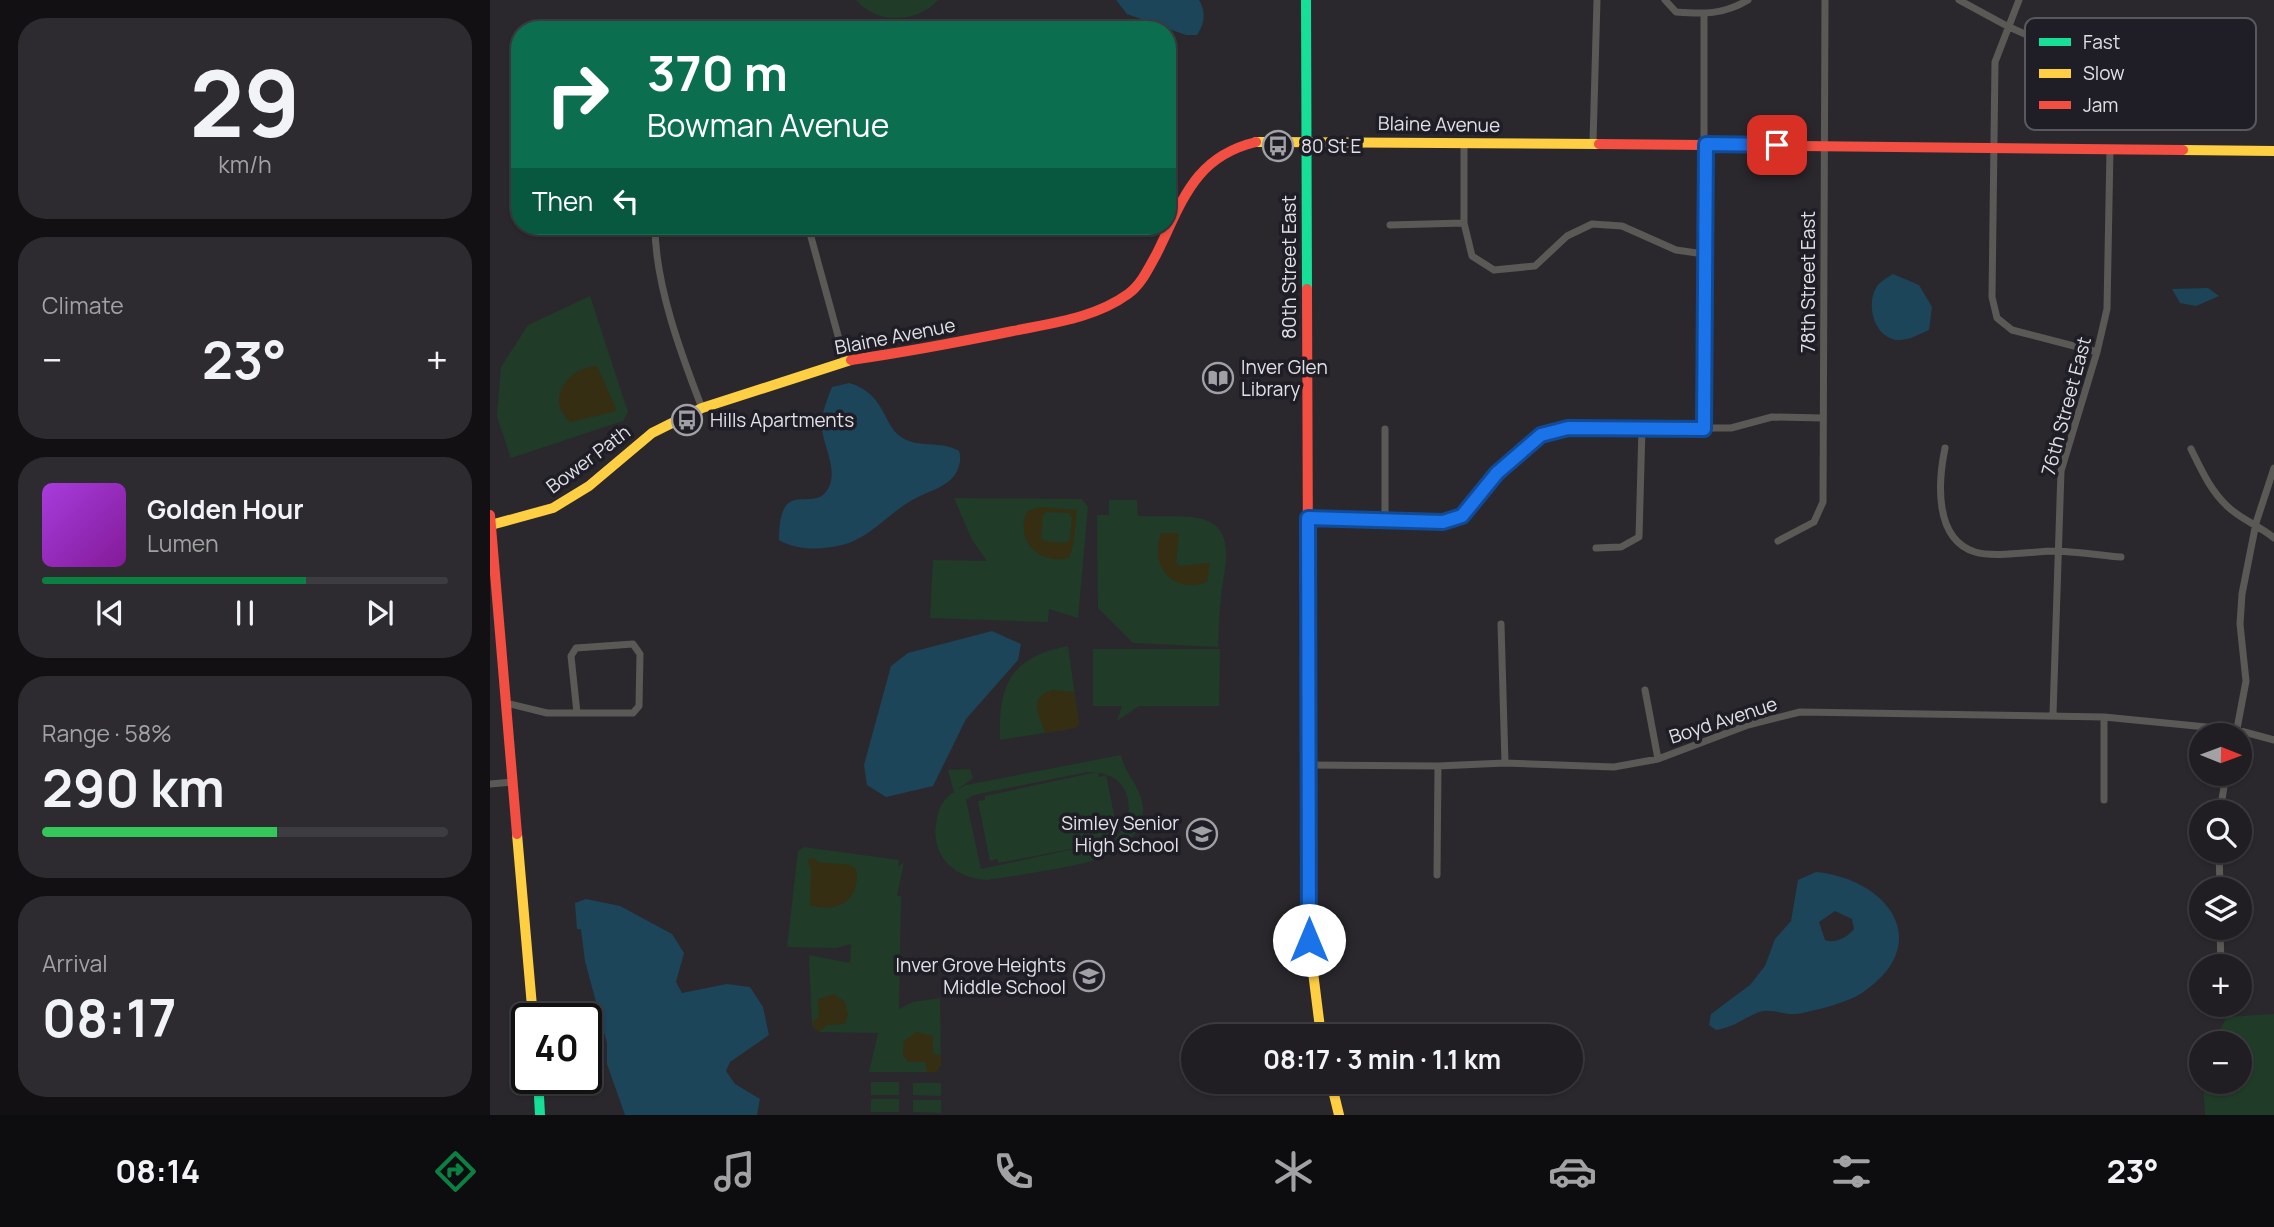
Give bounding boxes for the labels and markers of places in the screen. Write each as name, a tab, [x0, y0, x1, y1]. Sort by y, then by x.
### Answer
pin	[1747, 115, 1807, 175]
bus stop icon: 80 St E	[1261, 129, 1295, 163]
place label: 80 St E	[1301, 133, 1361, 159]
place label: Inver Glen Library	[1241, 354, 1328, 402]
library icon: Inver Glen Library	[1201, 361, 1235, 395]
bus stop icon: Hills Apartments	[670, 403, 704, 437]
place label: Hills Apartments	[710, 407, 854, 433]
place label: Simley Senior High School	[1061, 810, 1179, 858]
school or university icon: Simley Senior High School	[1185, 817, 1219, 851]
place label: Inver Grove Heights Middle School	[895, 952, 1066, 1000]
school or university icon: Inver Grove Heights Middle School	[1072, 959, 1106, 993]

